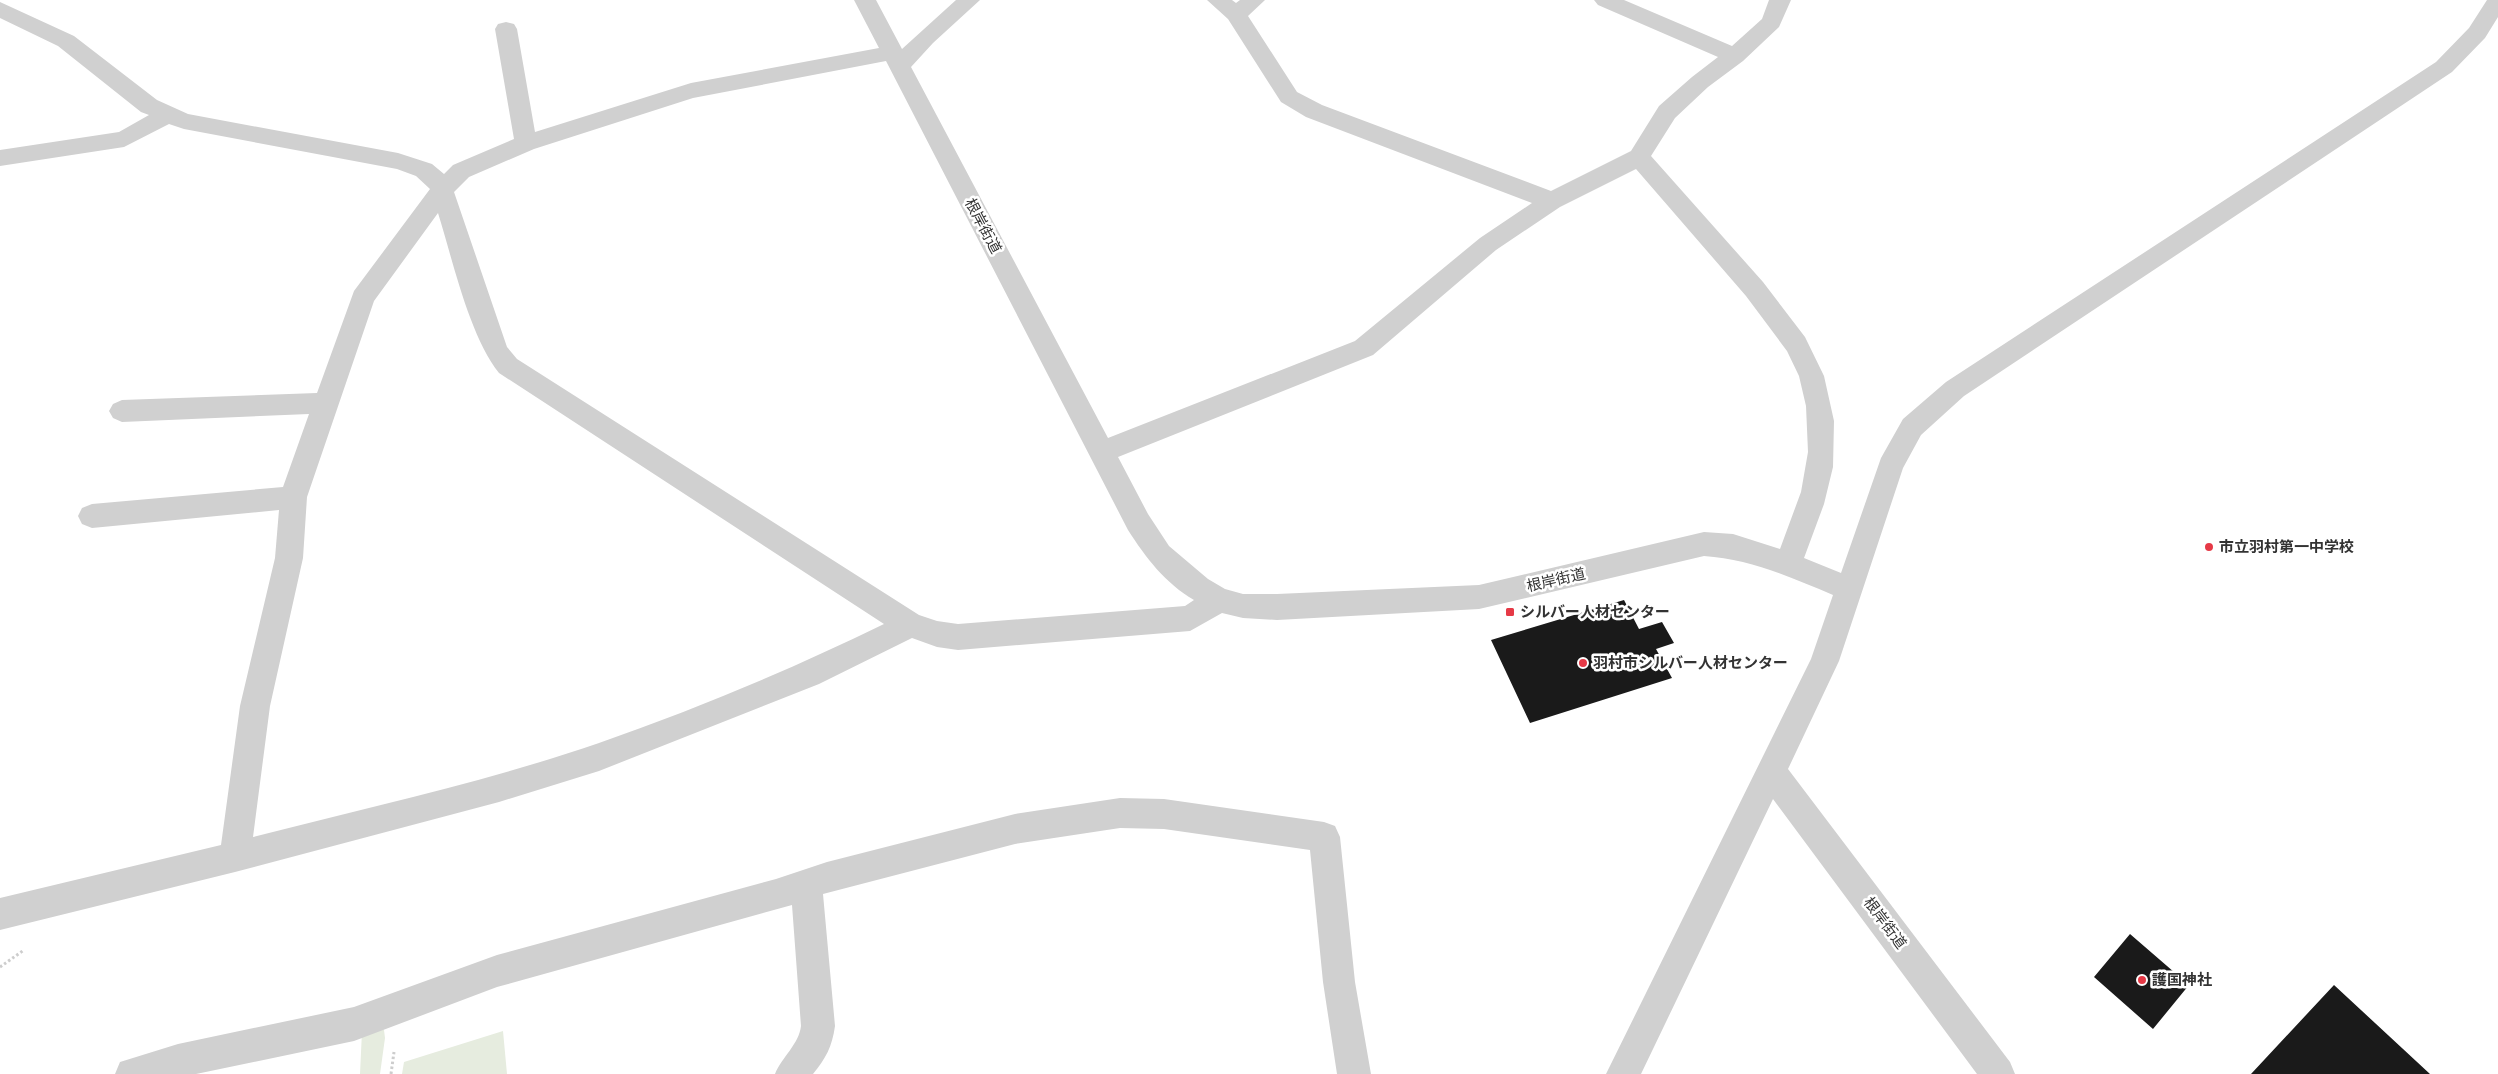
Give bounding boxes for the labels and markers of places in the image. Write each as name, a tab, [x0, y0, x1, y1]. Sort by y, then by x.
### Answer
place label: 市立羽村第一中学校	[2219, 536, 2354, 557]
marker: 市立羽村第一中学校	[2203, 541, 2215, 553]
place label: シルバー人材センター	[1520, 601, 1670, 622]
marker: シルバー人材センター	[1504, 606, 1516, 618]
place label: 羽村市シルバー人材センター	[1593, 652, 1788, 673]
marker: 羽村市シルバー人材センター	[1577, 657, 1589, 669]
place label: 護国神社	[2152, 969, 2212, 990]
marker: 護国神社	[2136, 974, 2148, 986]

